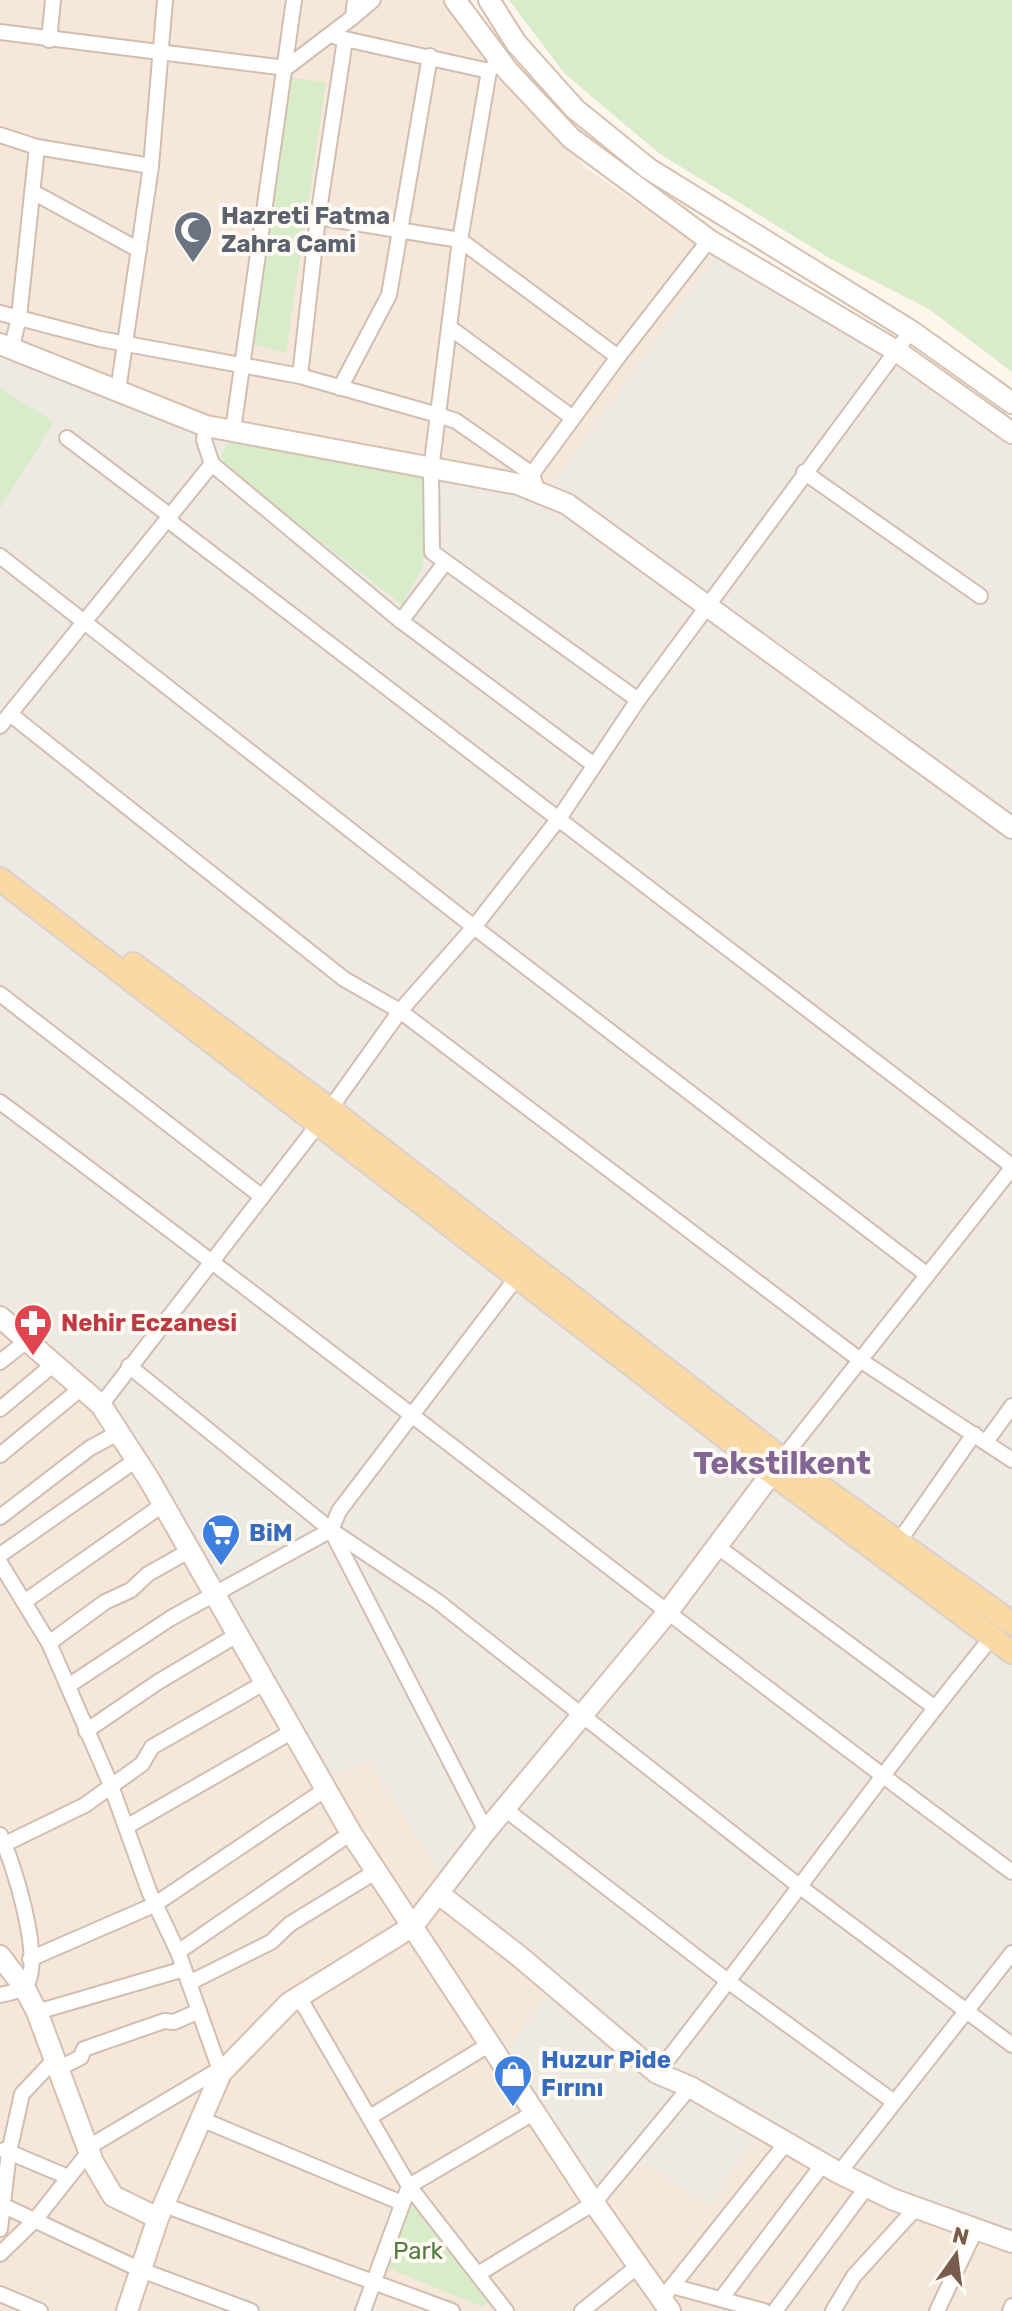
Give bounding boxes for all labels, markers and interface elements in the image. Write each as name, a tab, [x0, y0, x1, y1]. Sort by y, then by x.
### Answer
place label: Hazreti Fatma Zahra Cami	[221, 202, 390, 258]
mosque icon: Hazreti Fatma Zahra Cami	[172, 209, 214, 264]
pharmacy icon: Nehir Eczanesi	[12, 1302, 54, 1357]
place label: Nehir Eczanesi	[61, 1309, 237, 1337]
district label: Tekstilkent	[693, 1444, 871, 1482]
supermarket icon: BiM	[200, 1512, 242, 1567]
place label: BiM	[249, 1519, 293, 1547]
place label: Huzur Pide Fırını	[541, 2046, 671, 2102]
shop icon: Huzur Pide Fırını	[492, 2053, 534, 2108]
north arrow	[916, 2215, 996, 2295]
text: N	[950, 2221, 972, 2251]
park label: Park	[393, 2237, 444, 2265]

